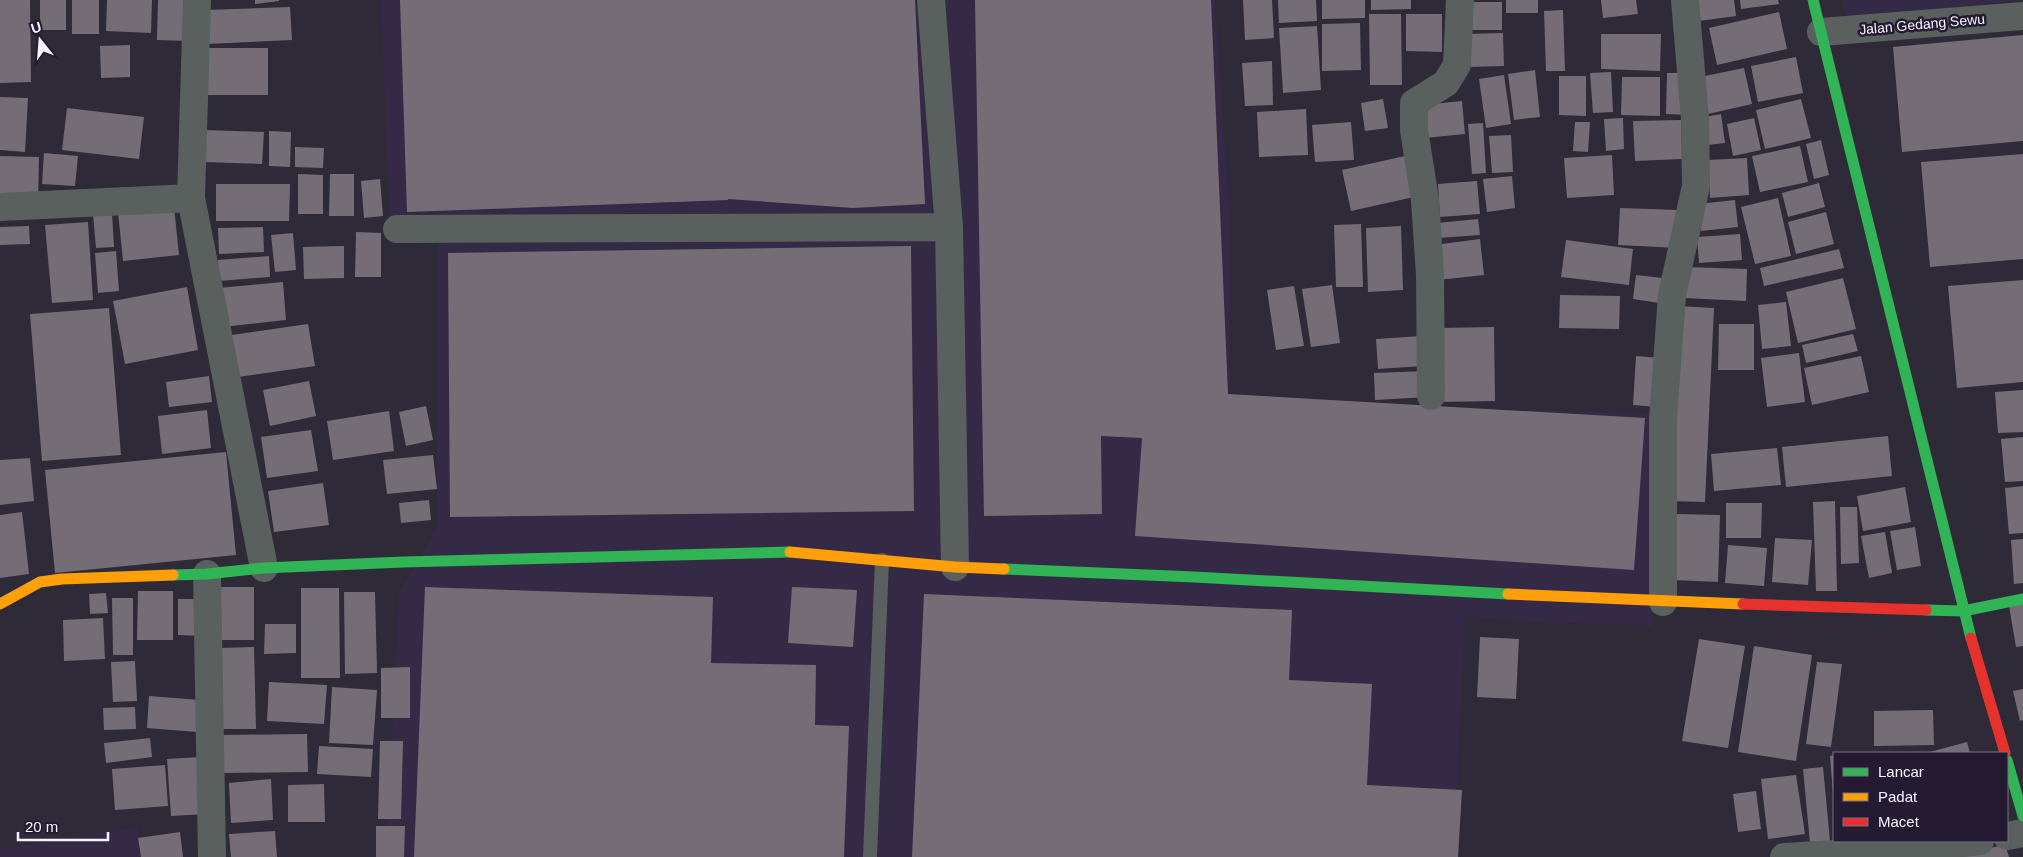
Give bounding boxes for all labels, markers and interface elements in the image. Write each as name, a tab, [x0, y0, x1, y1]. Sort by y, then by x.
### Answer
street label: Jalan Gedang Sewu	[1858, 11, 1986, 37]
north arrow	[15, 15, 65, 65]
text: U	[29, 18, 43, 37]
legend	[1833, 752, 2008, 842]
text: Lancar	[1878, 763, 1924, 780]
text: Padat	[1878, 788, 1918, 805]
scale bar	[18, 810, 108, 842]
text: Macet	[1878, 813, 1920, 830]
text: 20 m	[25, 818, 58, 835]

